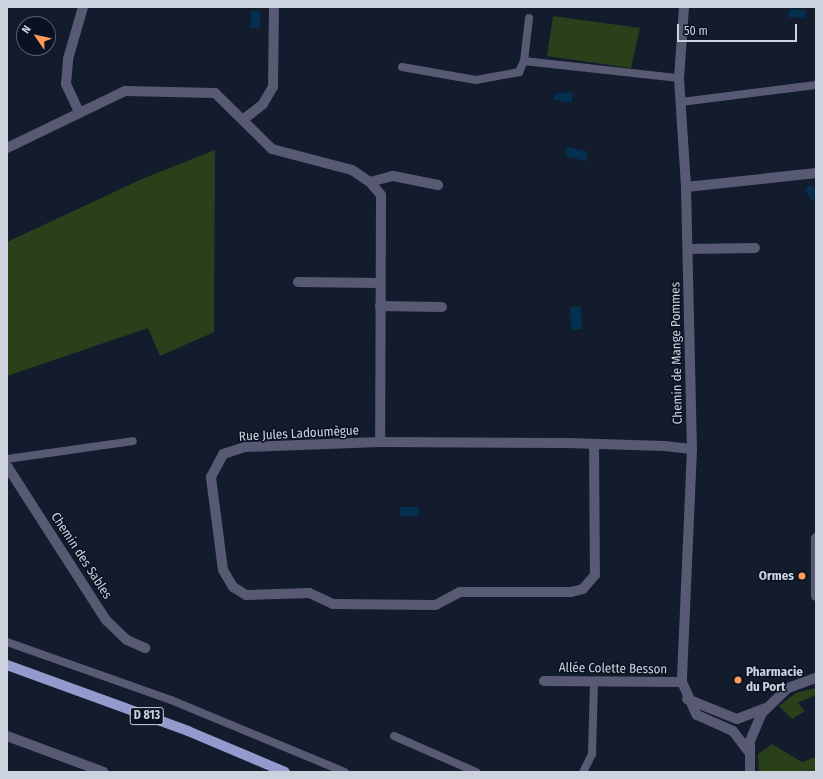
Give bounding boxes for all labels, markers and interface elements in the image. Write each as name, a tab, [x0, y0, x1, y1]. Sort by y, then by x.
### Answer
north arrow	[16, 16, 56, 56]
scale bar	[679, 16, 799, 42]
text: N	[19, 23, 34, 36]
text: 50 m	[684, 24, 708, 38]
street label: Chemin de Mange Pommes	[668, 282, 686, 424]
street label: Rue Jules Ladoumègue	[238, 423, 360, 445]
street label: Chemin des Sables	[47, 510, 115, 602]
place label: Ormes	[759, 568, 794, 584]
marker: Ormes	[797, 571, 807, 581]
street label: Allée Colette Besson	[559, 660, 667, 678]
place label: Pharmacie du Port	[746, 665, 803, 696]
marker: Pharmacie du Port	[733, 675, 743, 685]
road number: D 813	[129, 706, 165, 726]

